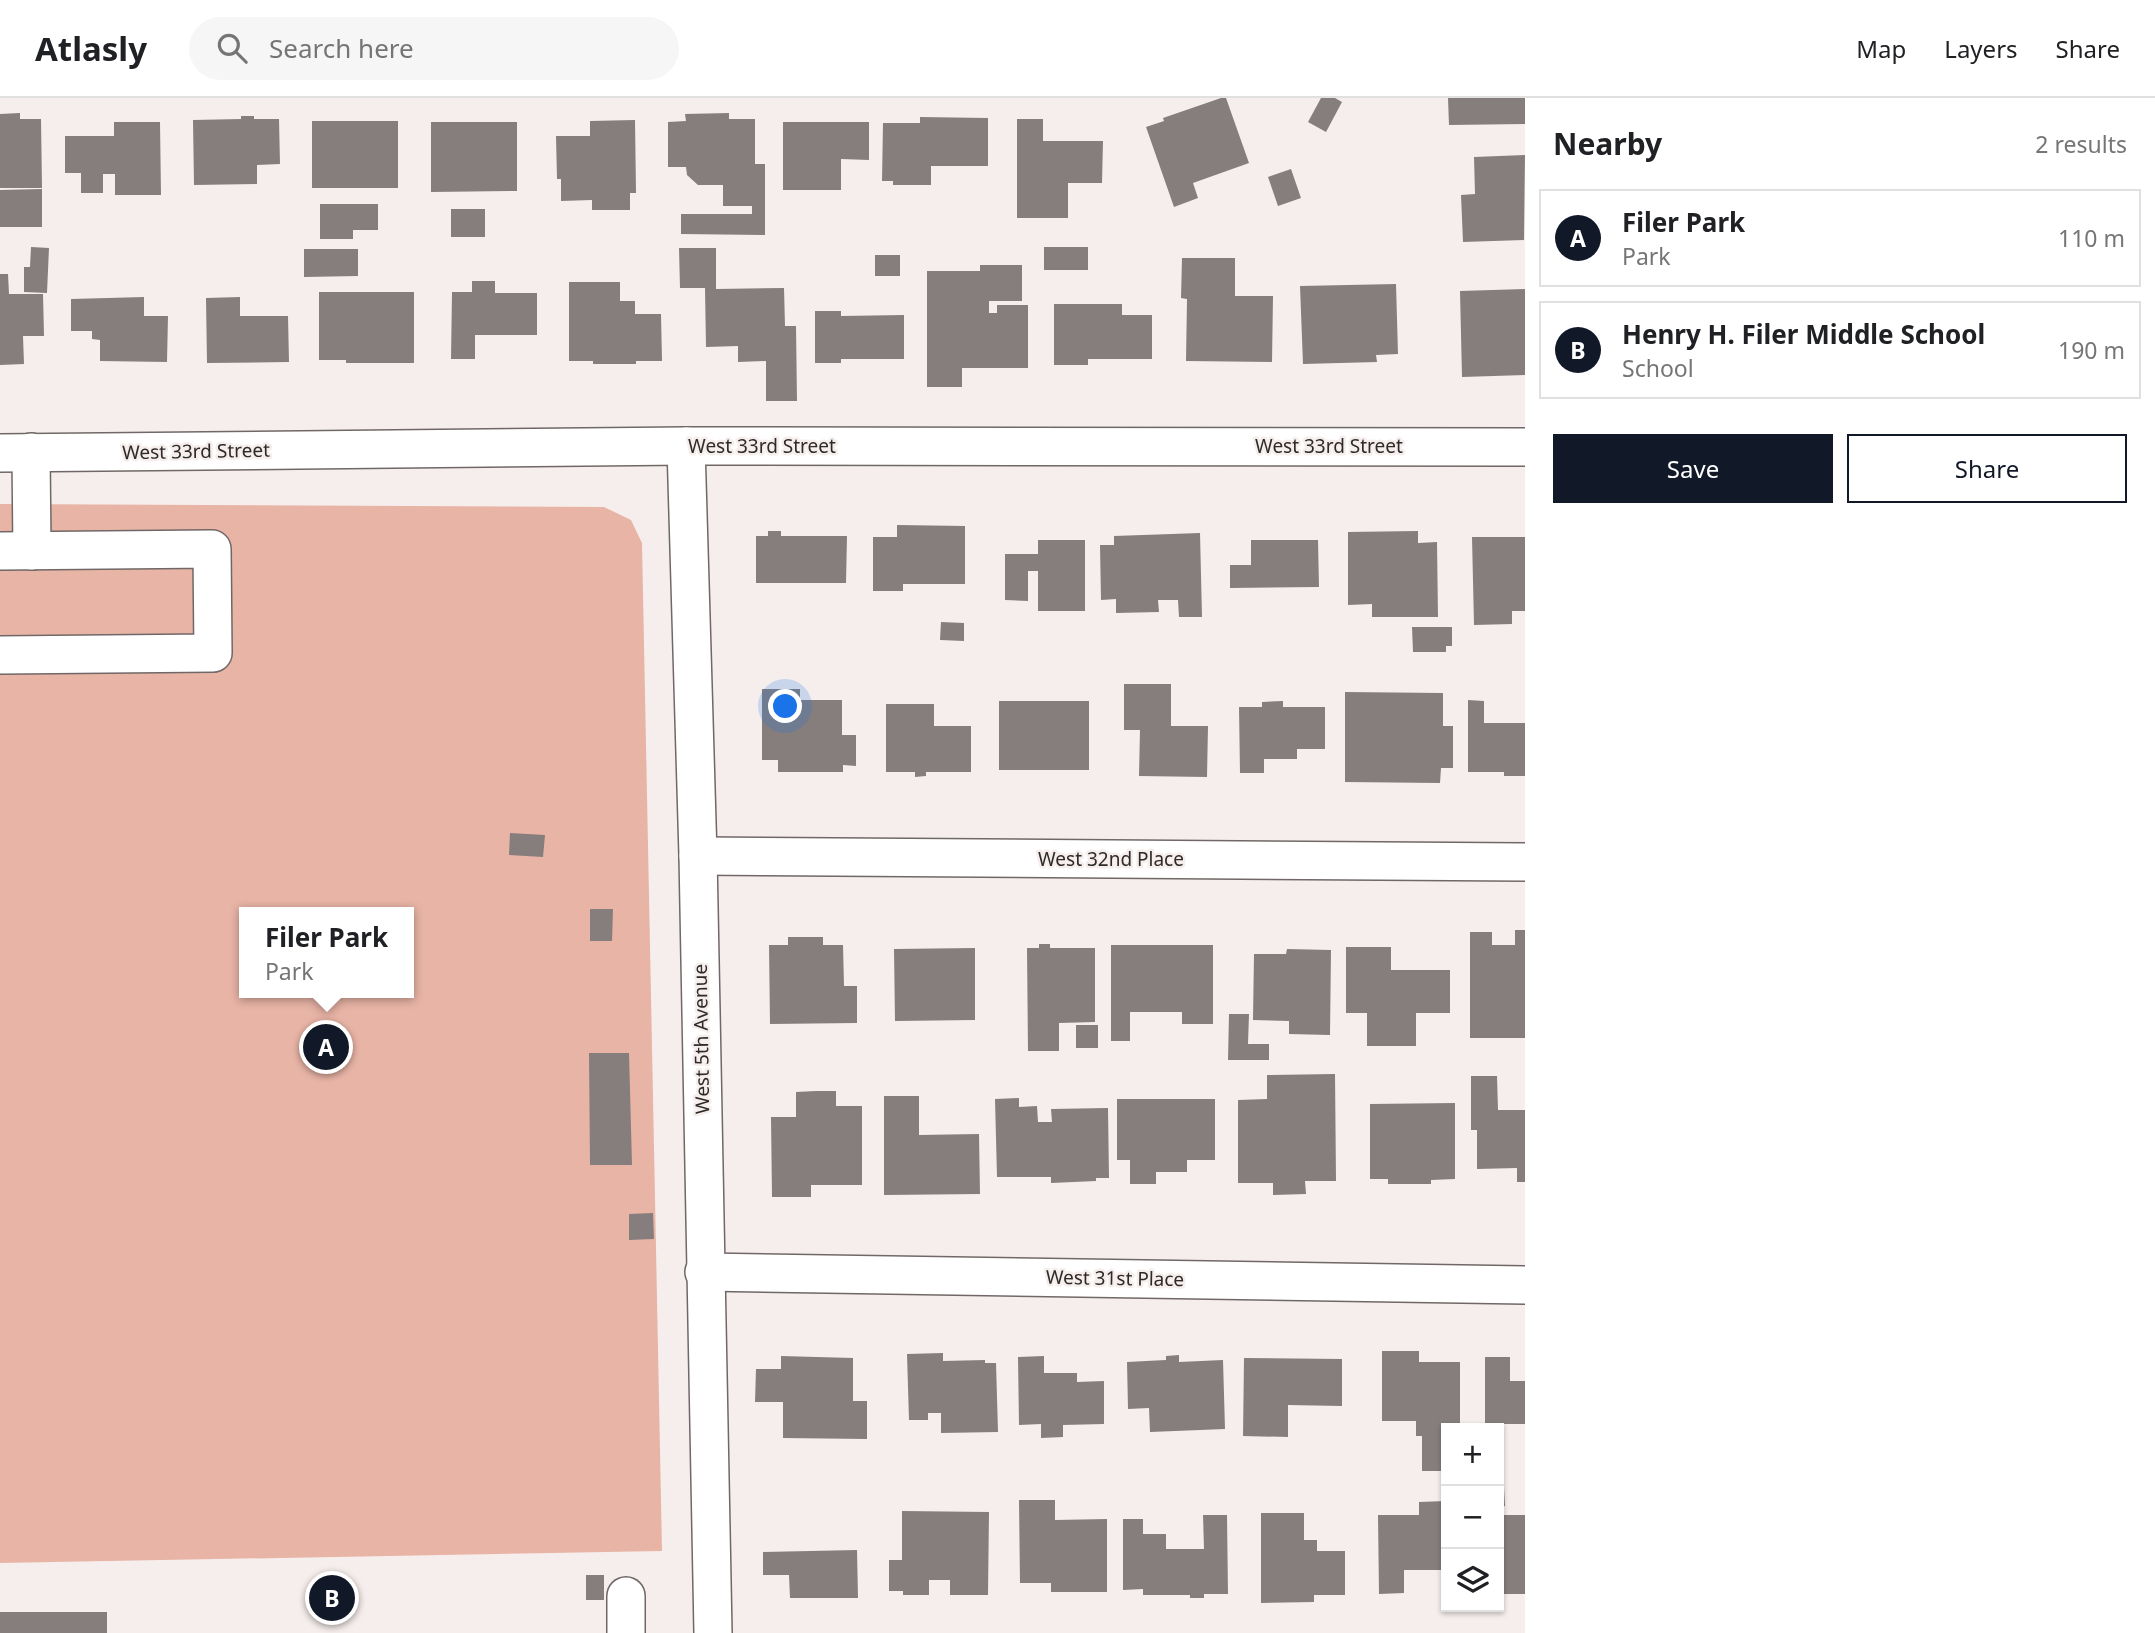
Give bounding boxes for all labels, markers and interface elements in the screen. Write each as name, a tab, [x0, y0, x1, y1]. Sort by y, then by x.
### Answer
search box	[189, 17, 679, 80]
text: Atlasly	[35, 26, 147, 71]
icon: search	[213, 29, 251, 67]
text: Search here	[269, 30, 414, 66]
text: Map	[1856, 32, 1906, 65]
text: Layers	[1944, 32, 2018, 65]
text: Share	[2056, 32, 2120, 65]
text: Nearby	[1553, 123, 1662, 164]
text: 2 results	[2035, 128, 2127, 160]
text: Filer Park	[1622, 204, 1745, 240]
text: A	[1570, 222, 1586, 254]
text: 110 m	[2058, 222, 2125, 254]
text: Park	[1622, 240, 1671, 272]
text: Henry H. Filer Middle School	[1622, 316, 1985, 352]
text: B	[1570, 334, 1586, 366]
text: 190 m	[2058, 334, 2125, 366]
text: School	[1622, 352, 1694, 384]
street label: West 33rd Street	[688, 433, 836, 459]
street label: West 33rd Street	[1255, 433, 1403, 459]
button: Save	[1553, 434, 1833, 503]
button: Share	[1847, 434, 2127, 503]
street label: West 33rd Street	[122, 437, 270, 465]
your location	[768, 689, 802, 723]
street label: West 32nd Place	[1038, 846, 1184, 872]
popup	[239, 907, 414, 998]
text: Filer Park	[265, 919, 388, 955]
text: Park	[265, 955, 314, 987]
street label: West 5th Avenue	[687, 964, 715, 1114]
pin: A	[303, 1021, 349, 1073]
street label: West 31st Place	[1046, 1264, 1184, 1292]
map controls	[1441, 1423, 1504, 1612]
button: +	[1441, 1423, 1504, 1486]
button: −	[1441, 1486, 1504, 1549]
button: layers	[1441, 1549, 1504, 1612]
pin: B	[309, 1572, 355, 1624]

